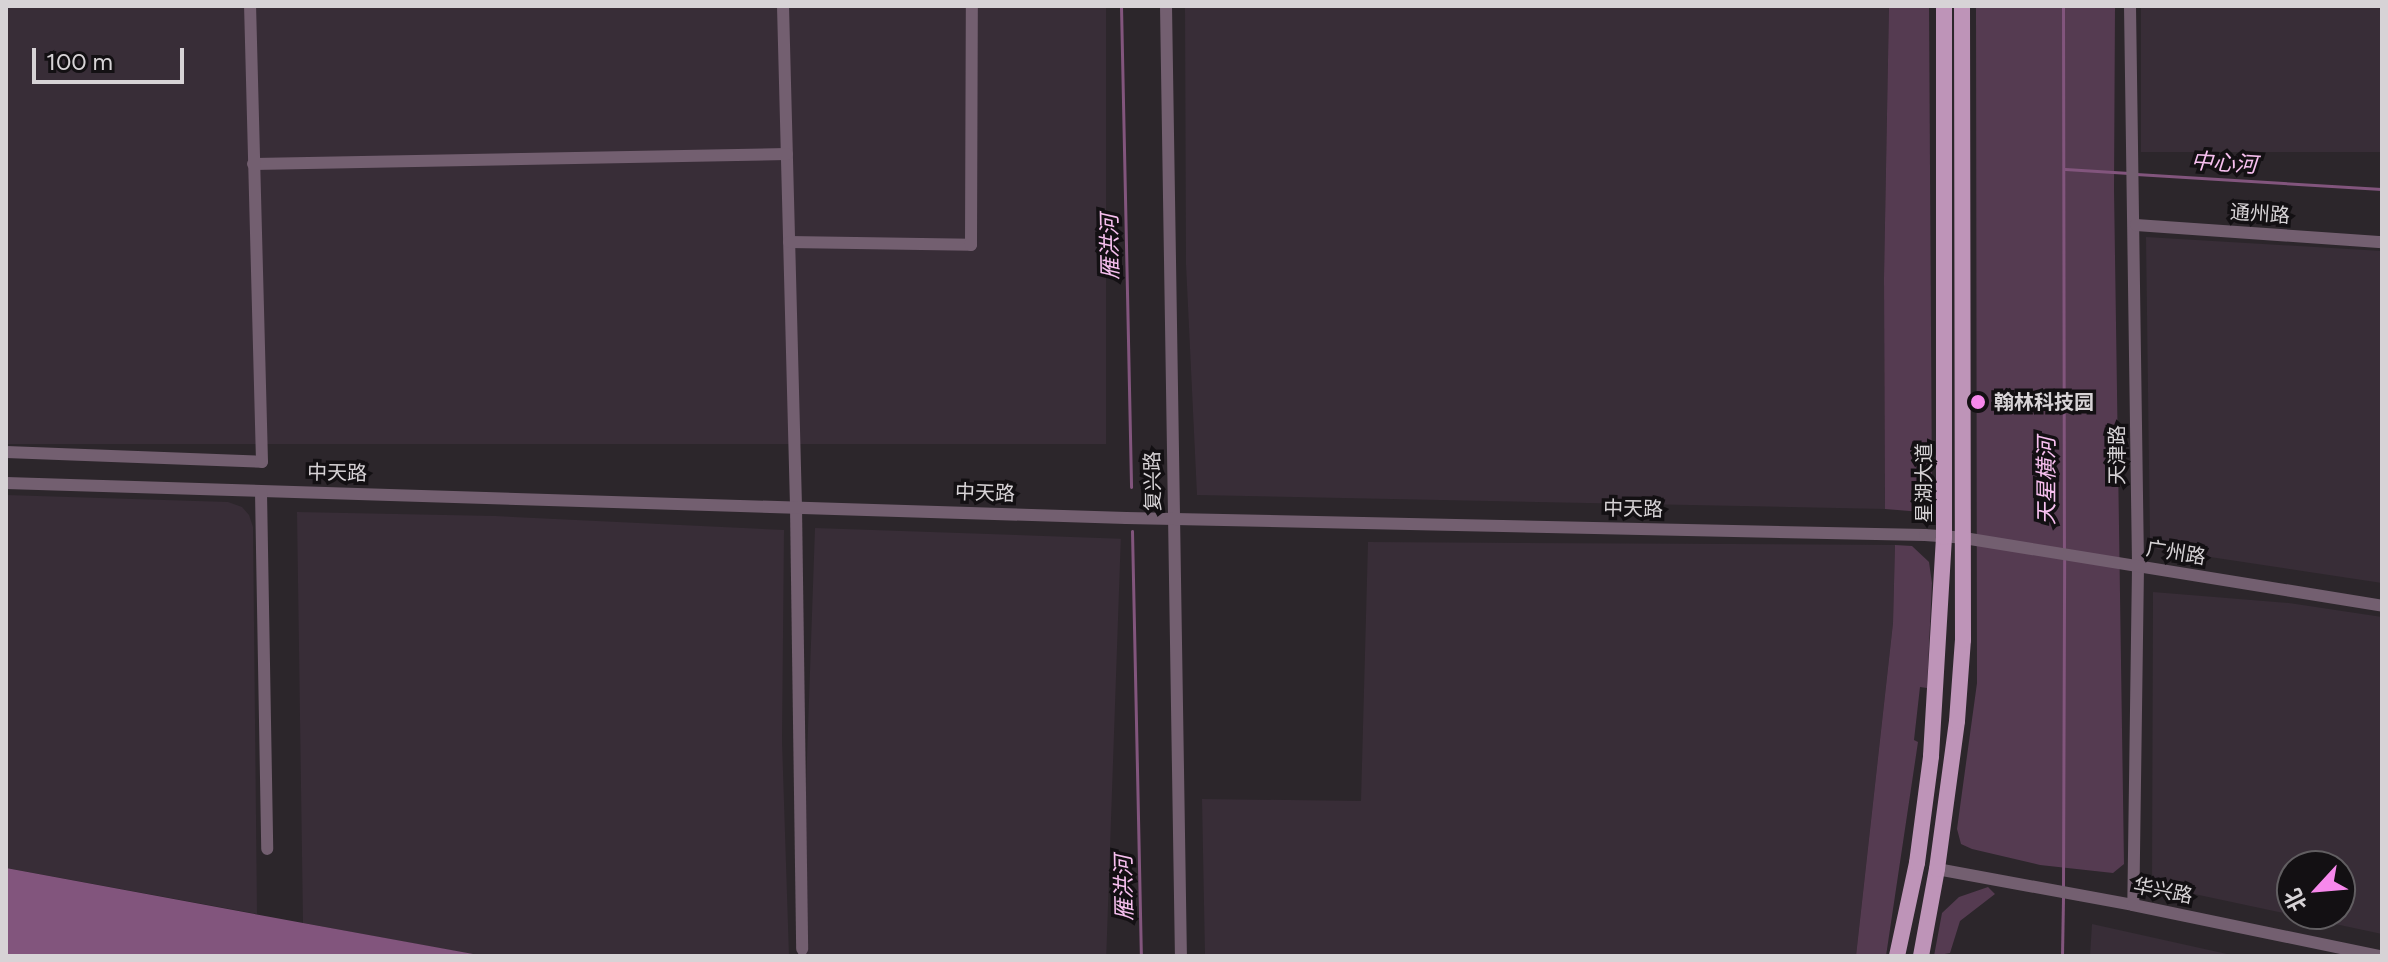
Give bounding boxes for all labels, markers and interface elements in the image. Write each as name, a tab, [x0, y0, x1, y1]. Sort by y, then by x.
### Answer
scale bar	[36, 32, 188, 82]
text: 100 m	[46, 47, 113, 76]
water label: 中心河	[2190, 148, 2258, 178]
street label: 通州路	[2229, 200, 2291, 228]
water label: 雁洪河	[1096, 214, 1124, 280]
place label: 翰林科技园	[1994, 390, 2094, 414]
marker: 翰林科技园	[1969, 393, 1987, 411]
street label: 天津路	[2105, 425, 2129, 485]
water label: 天星横河	[2034, 437, 2060, 525]
street label: 星湖大道	[1912, 443, 1936, 523]
street label: 复兴路	[1140, 451, 1166, 511]
street label: 中天路	[307, 460, 367, 486]
street label: 中天路	[955, 480, 1015, 506]
street label: 中天路	[1603, 496, 1663, 522]
street label: 广州路	[2144, 536, 2208, 570]
north arrow	[2276, 850, 2356, 930]
water label: 雁洪河	[1110, 855, 1138, 921]
street label: 华兴路	[2131, 873, 2195, 909]
text: 北	[2279, 884, 2313, 916]

